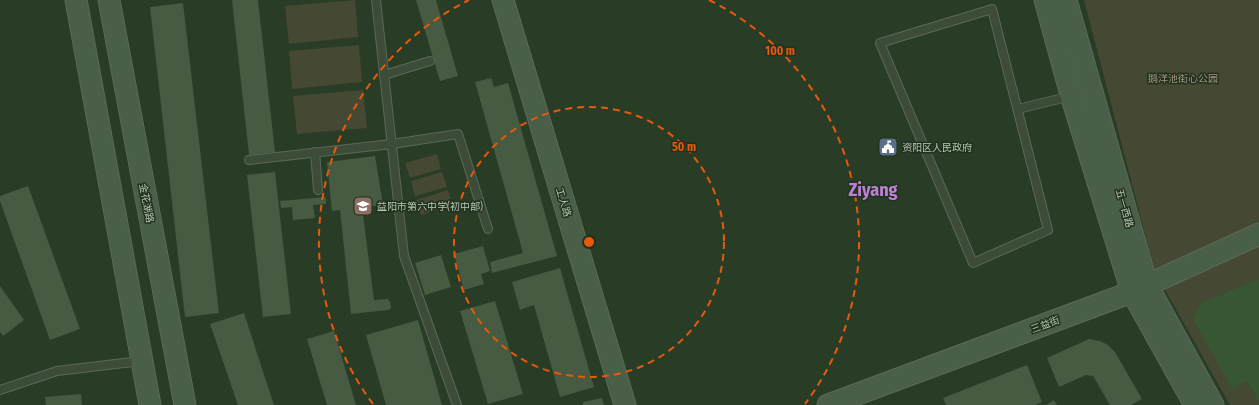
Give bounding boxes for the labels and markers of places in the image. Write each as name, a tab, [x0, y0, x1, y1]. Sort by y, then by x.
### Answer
public building icon: 资阳区人民政府	[877, 136, 899, 158]
place label: 资阳区人民政府	[902, 142, 972, 154]
school or university icon: 益阳市第六中学(初中部)	[352, 195, 374, 217]
place label: 益阳市第六中学(初中部)	[377, 200, 483, 213]
centre of rings	[582, 235, 596, 249]

